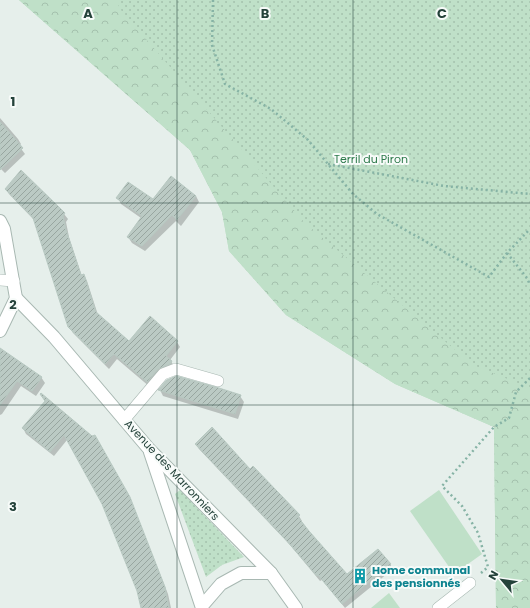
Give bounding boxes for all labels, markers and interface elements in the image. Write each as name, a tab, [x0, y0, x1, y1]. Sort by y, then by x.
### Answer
text: A	[83, 4, 93, 23]
text: B	[261, 4, 270, 23]
text: C	[437, 4, 447, 23]
text: 1	[11, 92, 15, 111]
park label: Terril du Piron	[334, 151, 408, 167]
text: 2	[9, 295, 17, 314]
street label: Avenue des Marronniers	[121, 416, 223, 524]
text: 3	[9, 497, 17, 516]
north arrow	[482, 560, 522, 600]
place label: Home communal des pensionnés	[372, 562, 470, 591]
building icon: Home communal des pensionnés	[351, 567, 369, 585]
text: N	[484, 568, 502, 583]

